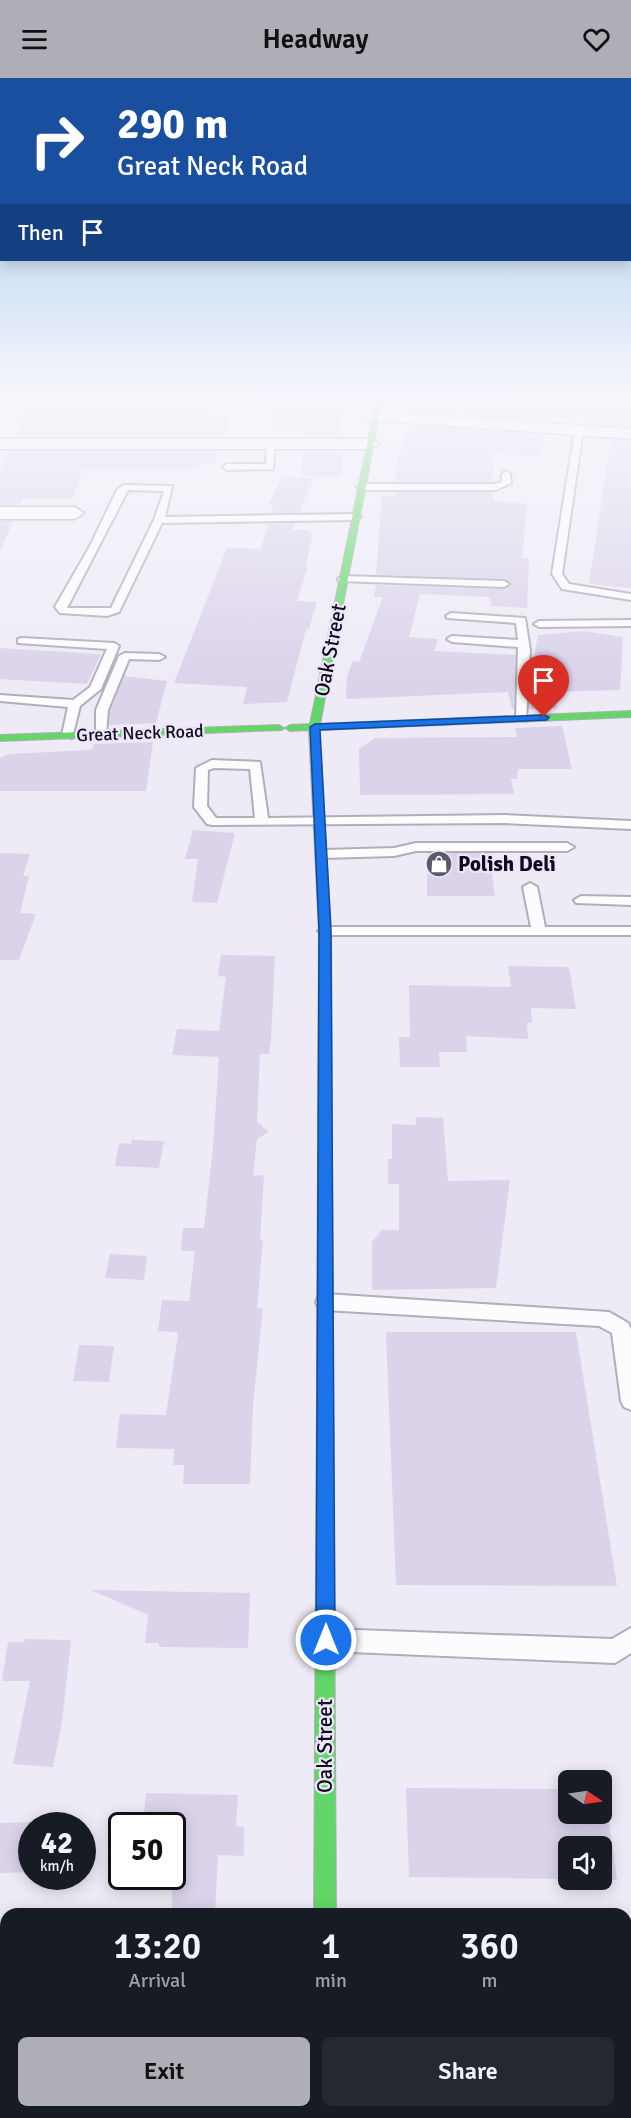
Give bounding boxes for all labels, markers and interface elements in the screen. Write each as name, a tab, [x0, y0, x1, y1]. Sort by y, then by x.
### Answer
icon: menu	[18, 23, 51, 56]
text: Headway	[262, 23, 369, 56]
icon: heart	[580, 23, 613, 56]
text: 290 m	[117, 99, 228, 150]
icon: right	[18, 102, 96, 180]
text: Great Neck Road	[117, 150, 308, 183]
icon: arrive	[76, 216, 109, 249]
text: Then	[18, 219, 64, 246]
street label: Oak Street	[308, 601, 352, 699]
pin	[518, 655, 569, 717]
icon: arrive	[527, 664, 560, 697]
street label: Great Neck Road	[76, 720, 204, 746]
shop icon: Polish Deli	[424, 849, 454, 879]
place label: Polish Deli	[458, 851, 556, 877]
position arrow	[294, 1608, 358, 1672]
street label: Oak Street	[312, 1699, 338, 1793]
north arrow	[558, 1770, 612, 1824]
map controls	[558, 1770, 612, 1890]
speed limit sign: 50	[108, 1812, 186, 1890]
text: 42	[41, 1825, 73, 1862]
button: sound	[558, 1836, 612, 1890]
text: km/h	[40, 1857, 74, 1875]
text: 13:20	[113, 1924, 201, 1969]
text: 1	[321, 1924, 341, 1969]
text: 360	[460, 1924, 519, 1969]
text: Arrival	[129, 1968, 186, 1993]
text: min	[315, 1968, 347, 1993]
text: m	[481, 1968, 497, 1993]
button: Exit	[18, 2037, 310, 2106]
button: Share	[322, 2037, 614, 2106]

